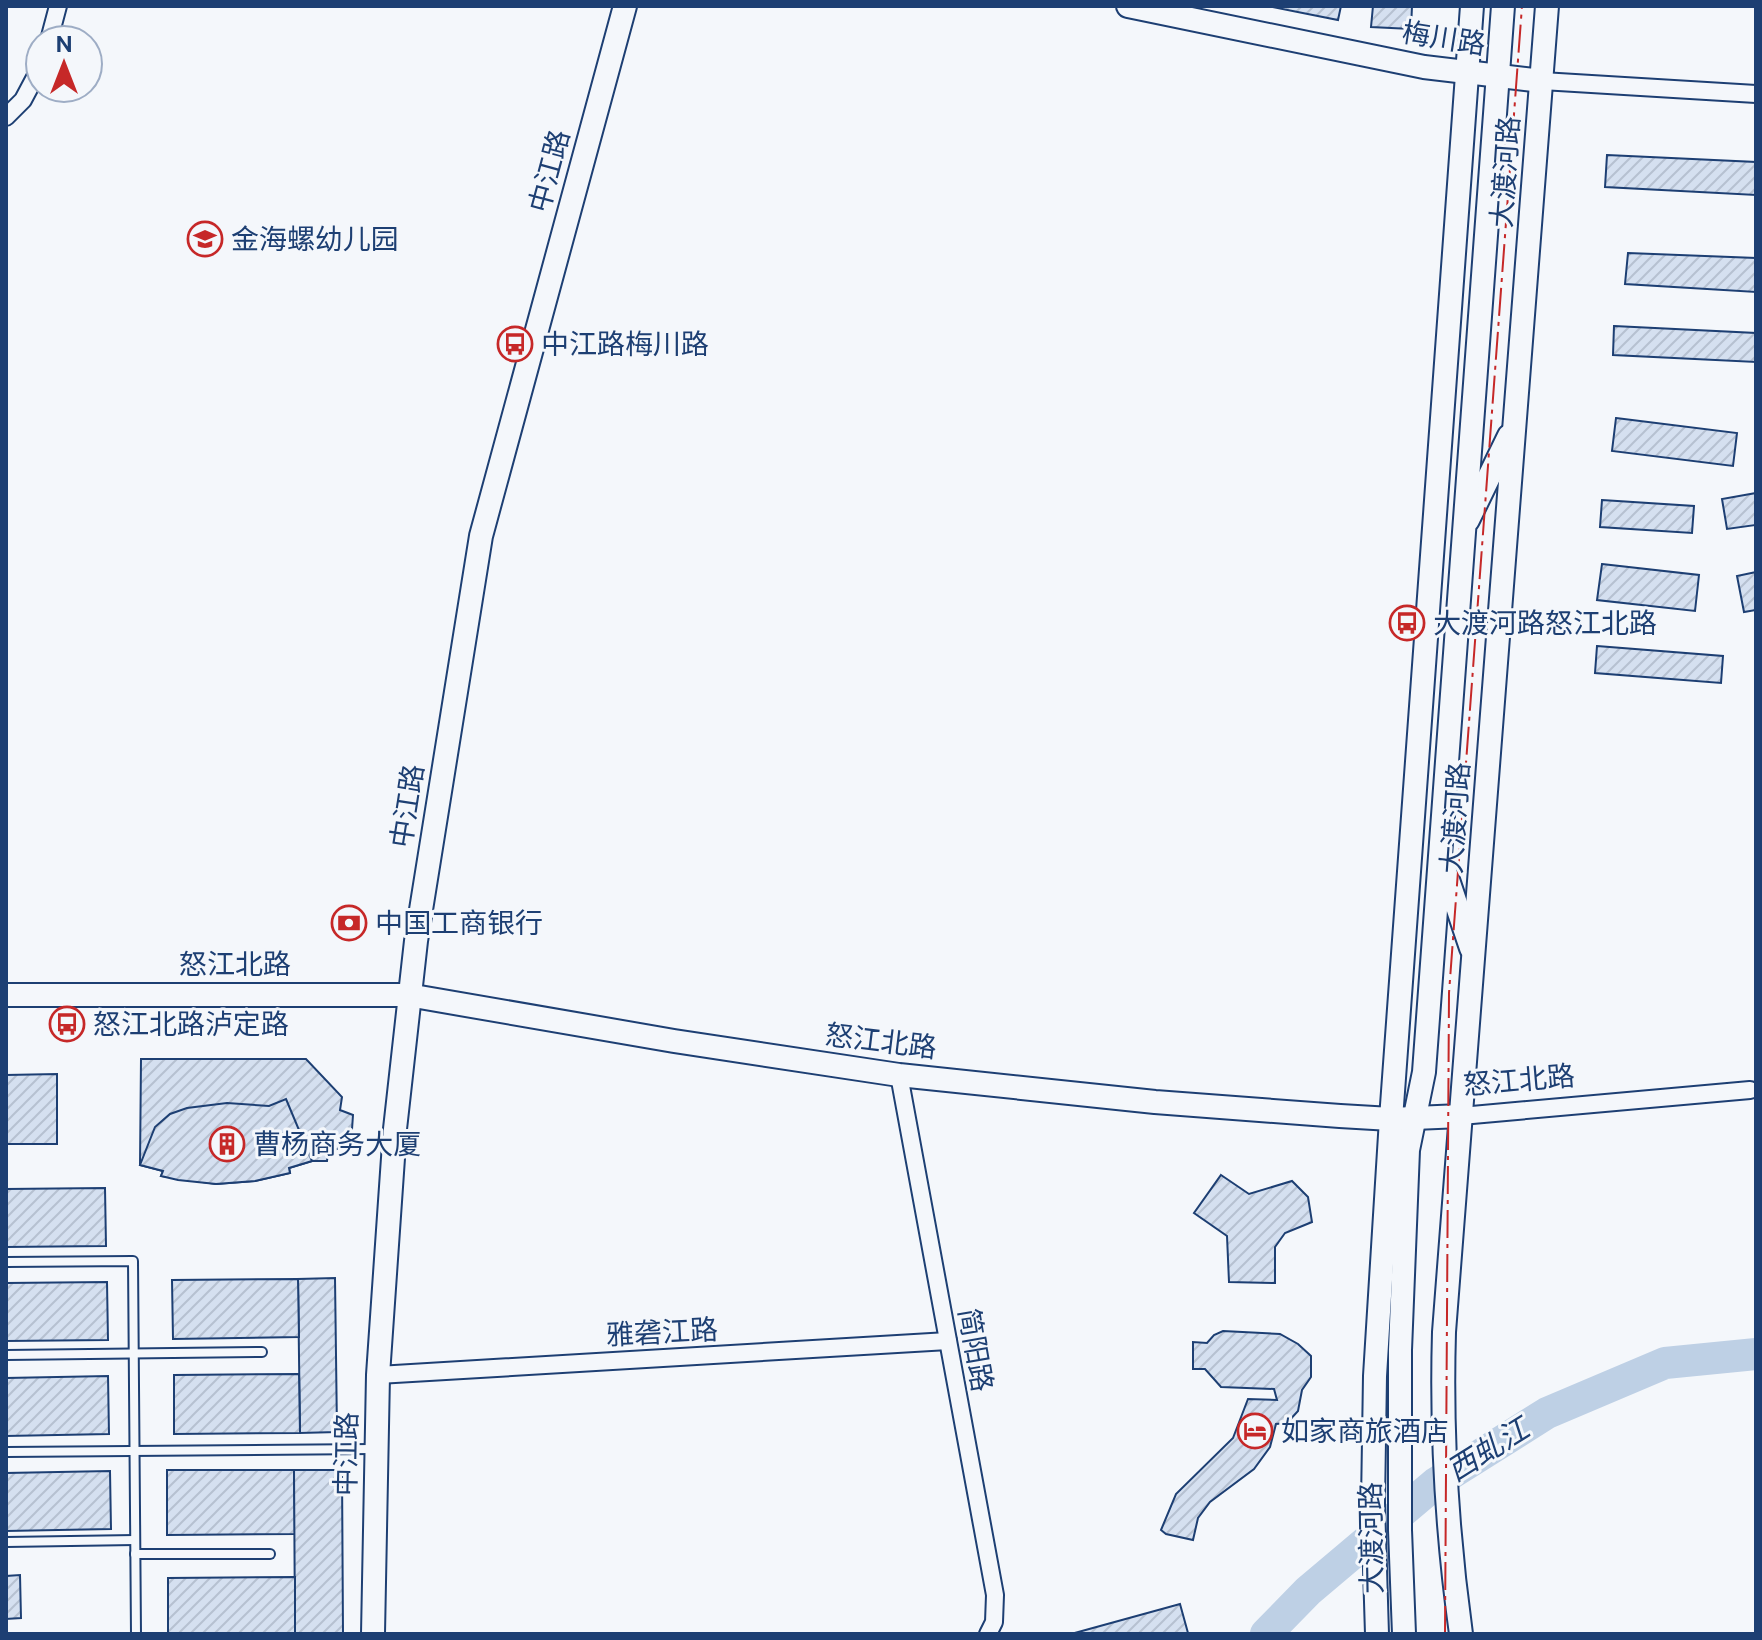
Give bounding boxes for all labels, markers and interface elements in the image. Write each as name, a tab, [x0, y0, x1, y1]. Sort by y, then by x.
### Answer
street label: 梅川路	[1400, 15, 1488, 60]
north arrow	[24, 24, 104, 104]
text: N	[55, 31, 73, 57]
street label: 大渡河路	[1484, 115, 1525, 229]
street label: 中江路	[522, 126, 575, 216]
school or university icon: 金海螺幼儿园	[186, 220, 224, 258]
place label: 金海螺幼儿园	[231, 222, 399, 255]
bus stop icon: 中江路梅川路	[496, 325, 534, 363]
place label: 中江路梅川路	[541, 327, 709, 360]
bus stop icon: 大渡河路怒江北路	[1388, 604, 1426, 642]
place label: 大渡河路怒江北路	[1433, 606, 1657, 639]
street label: 大渡河路	[1434, 761, 1475, 875]
street label: 中江路	[384, 762, 429, 850]
bank icon: 中国工商银行	[330, 904, 368, 942]
place label: 中国工商银行	[375, 906, 543, 939]
street label: 怒江北路	[179, 947, 291, 980]
bus stop icon: 怒江北路泸定路	[48, 1005, 86, 1043]
place label: 怒江北路泸定路	[93, 1007, 289, 1040]
street label: 怒江北路	[823, 1017, 939, 1064]
street label: 怒江北路	[1462, 1058, 1576, 1101]
building icon: 曹杨商务大厦	[208, 1125, 246, 1163]
place label: 曹杨商务大厦	[253, 1127, 421, 1160]
street label: 简阳路	[953, 1306, 1000, 1394]
street label: 雅砻江路	[605, 1312, 719, 1351]
water label: 西虬江	[1440, 1408, 1538, 1488]
street label: 中江路	[328, 1412, 363, 1496]
hotel icon: 如家商旅酒店	[1236, 1412, 1274, 1450]
place label: 如家商旅酒店	[1281, 1414, 1449, 1447]
street label: 大渡河路	[1353, 1482, 1388, 1594]

